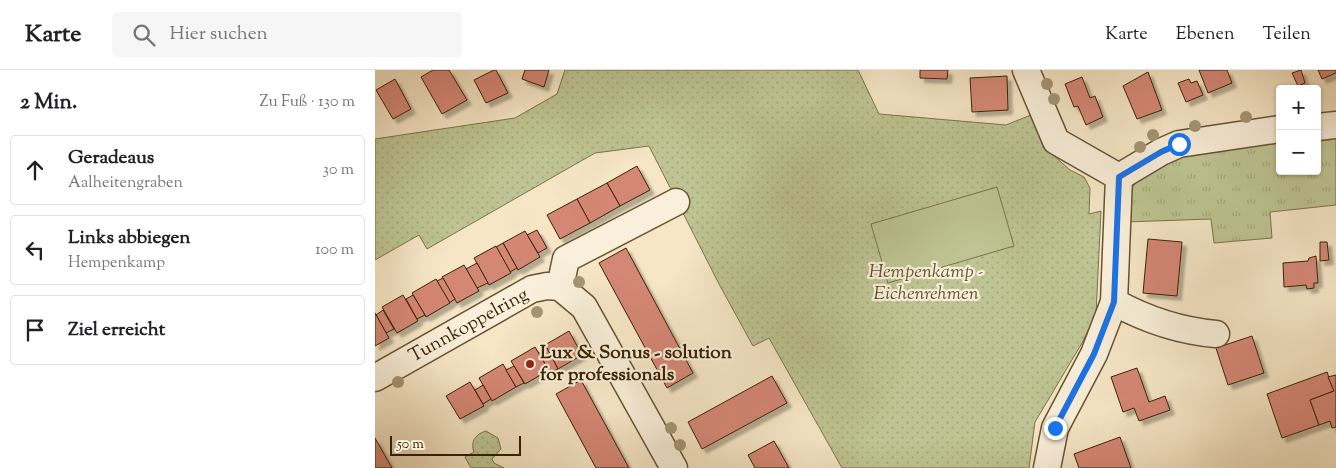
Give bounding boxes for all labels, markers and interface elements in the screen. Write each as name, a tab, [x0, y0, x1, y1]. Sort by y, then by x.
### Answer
search box	[112, 12, 462, 57]
text: Karte	[25, 18, 82, 52]
icon: search	[130, 21, 158, 49]
text: Hier suchen	[170, 21, 268, 48]
text: Karte	[1105, 22, 1148, 48]
text: Ebenen	[1176, 22, 1235, 48]
text: Teilen	[1263, 22, 1311, 48]
map controls	[1276, 85, 1321, 175]
button: +	[1276, 85, 1321, 130]
text: 2 Min.	[20, 88, 77, 118]
text: Zu Fuß · 130 m	[259, 91, 355, 114]
button: −	[1276, 130, 1321, 175]
route start	[1168, 133, 1191, 156]
text: Geradeaus	[68, 145, 154, 172]
icon: ahead	[21, 156, 49, 184]
text: 30 m	[323, 159, 354, 182]
text: Aalheitengraben	[68, 172, 183, 195]
text: Links abbiegen	[68, 225, 191, 252]
icon: left	[21, 236, 49, 264]
text: 100 m	[315, 239, 354, 262]
text: Hempenkamp	[68, 252, 165, 275]
park label: Hempenkamp - Eichenrehmen	[869, 259, 983, 308]
street label: Tunnkoppelring	[404, 282, 534, 370]
icon: arrive	[21, 316, 49, 344]
text: Ziel erreicht	[68, 317, 165, 344]
place label: Lux & Sonus - solution for professionals	[540, 340, 733, 389]
marker: Lux & Sonus - solution for professionals	[524, 358, 536, 370]
route end	[1044, 417, 1067, 440]
scale bar	[390, 433, 521, 456]
text: 50 m	[397, 435, 424, 455]

